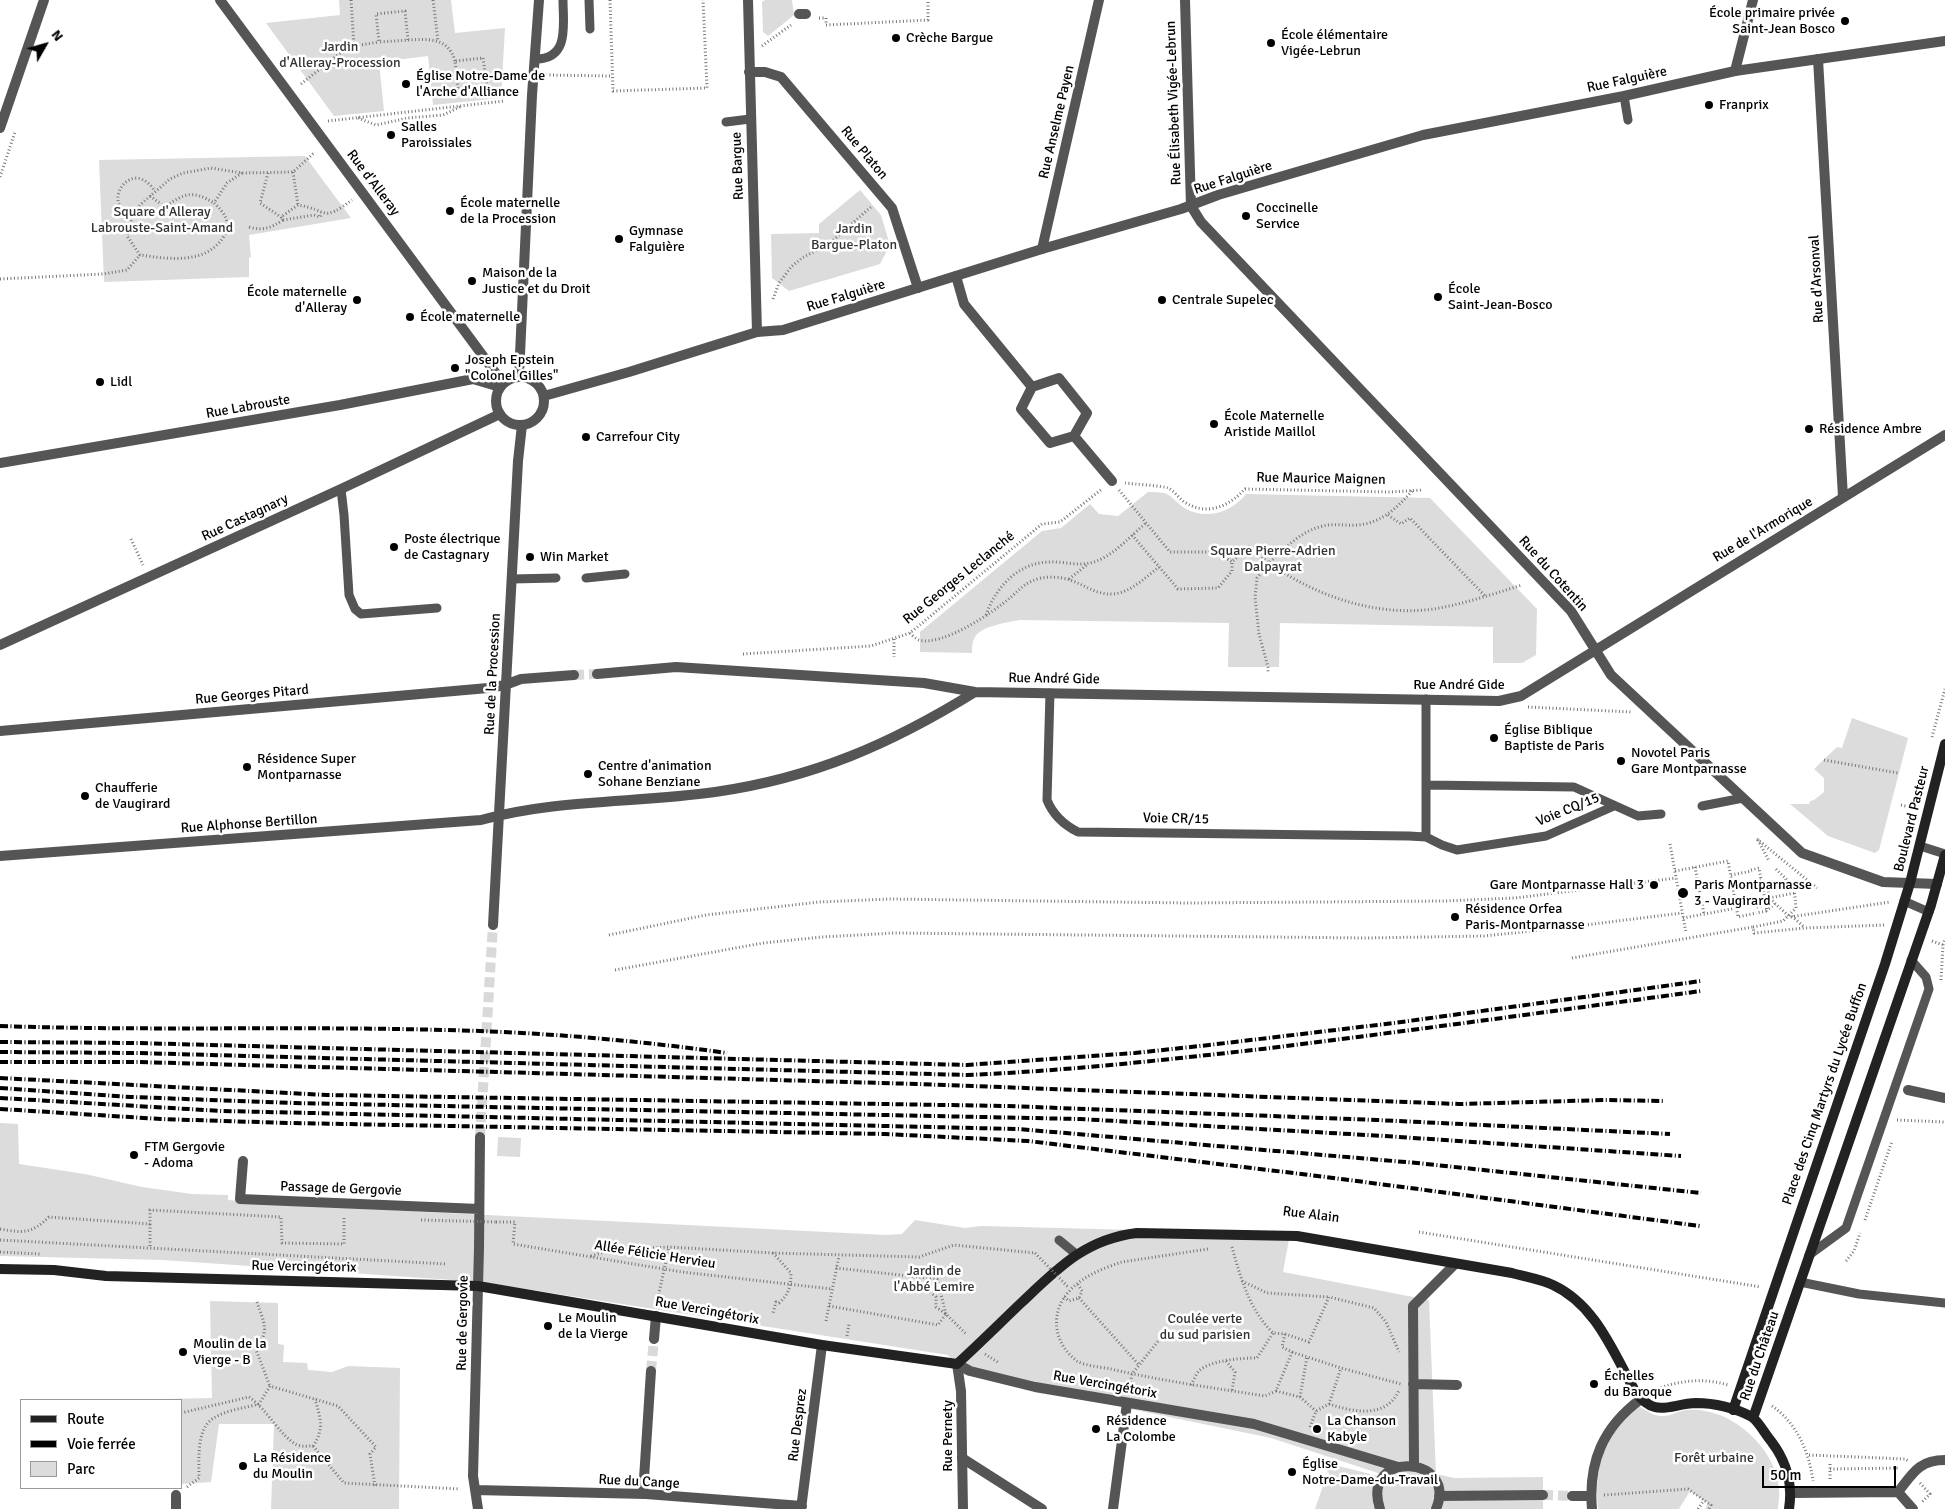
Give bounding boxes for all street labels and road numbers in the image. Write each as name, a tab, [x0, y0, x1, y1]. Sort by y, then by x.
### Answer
street label: Rue Élisabeth Vigée-Lebrun	[1163, 20, 1185, 186]
street label: Rue Falguière	[1585, 63, 1669, 97]
street label: Rue Anselme Payen	[1036, 64, 1078, 180]
street label: Rue Platon	[837, 123, 891, 183]
street label: Rue Bargue	[728, 132, 748, 200]
street label: Rue d'Alleray	[343, 147, 403, 219]
street label: Rue Falguière	[1192, 157, 1274, 199]
street label: Rue d'Arsonval	[1806, 235, 1828, 323]
street label: Rue Falguière	[805, 276, 887, 316]
street label: Rue Labrouste	[205, 391, 291, 423]
street label: Rue Maurice Maignen	[1256, 469, 1386, 489]
street label: Rue Castagnary	[199, 491, 291, 545]
street label: Rue de l'Armorique	[1710, 494, 1816, 566]
street label: Rue Georges Leclanché	[900, 528, 1018, 628]
street label: Rue du Cotentin	[1515, 533, 1591, 615]
street label: Rue de la Procession	[481, 613, 505, 735]
street label: Rue André Gide	[1008, 670, 1100, 688]
street label: Rue André Gide	[1413, 677, 1505, 693]
street label: Rue Georges Pitard	[195, 682, 309, 708]
street label: Boulevard Pasteur	[1891, 764, 1933, 874]
street label: Voie CQ/15	[1534, 790, 1602, 830]
street label: Voie CR/15	[1143, 810, 1209, 828]
street label: Rue Alphonse Bertillon	[180, 811, 318, 837]
street label: Place des Cinq Martyrs du Lycée Buffon	[1779, 981, 1871, 1207]
street label: Passage de Gergovie	[280, 1178, 402, 1200]
street label: Rue Alain	[1282, 1203, 1340, 1227]
street label: Allée Félicie Hervieu	[593, 1237, 717, 1273]
street label: Rue Vercingétorix	[251, 1258, 357, 1276]
street label: Rue de Gergovie	[454, 1275, 472, 1371]
street label: Rue Vercingétorix	[654, 1294, 760, 1328]
street label: Rue du Château	[1737, 1309, 1783, 1403]
street label: Rue Vercingétorix	[1052, 1368, 1158, 1402]
street label: Rue Desprez	[785, 1387, 811, 1463]
street label: Rue Pernety	[940, 1400, 956, 1472]
street label: Rue du Cange	[598, 1471, 680, 1493]

